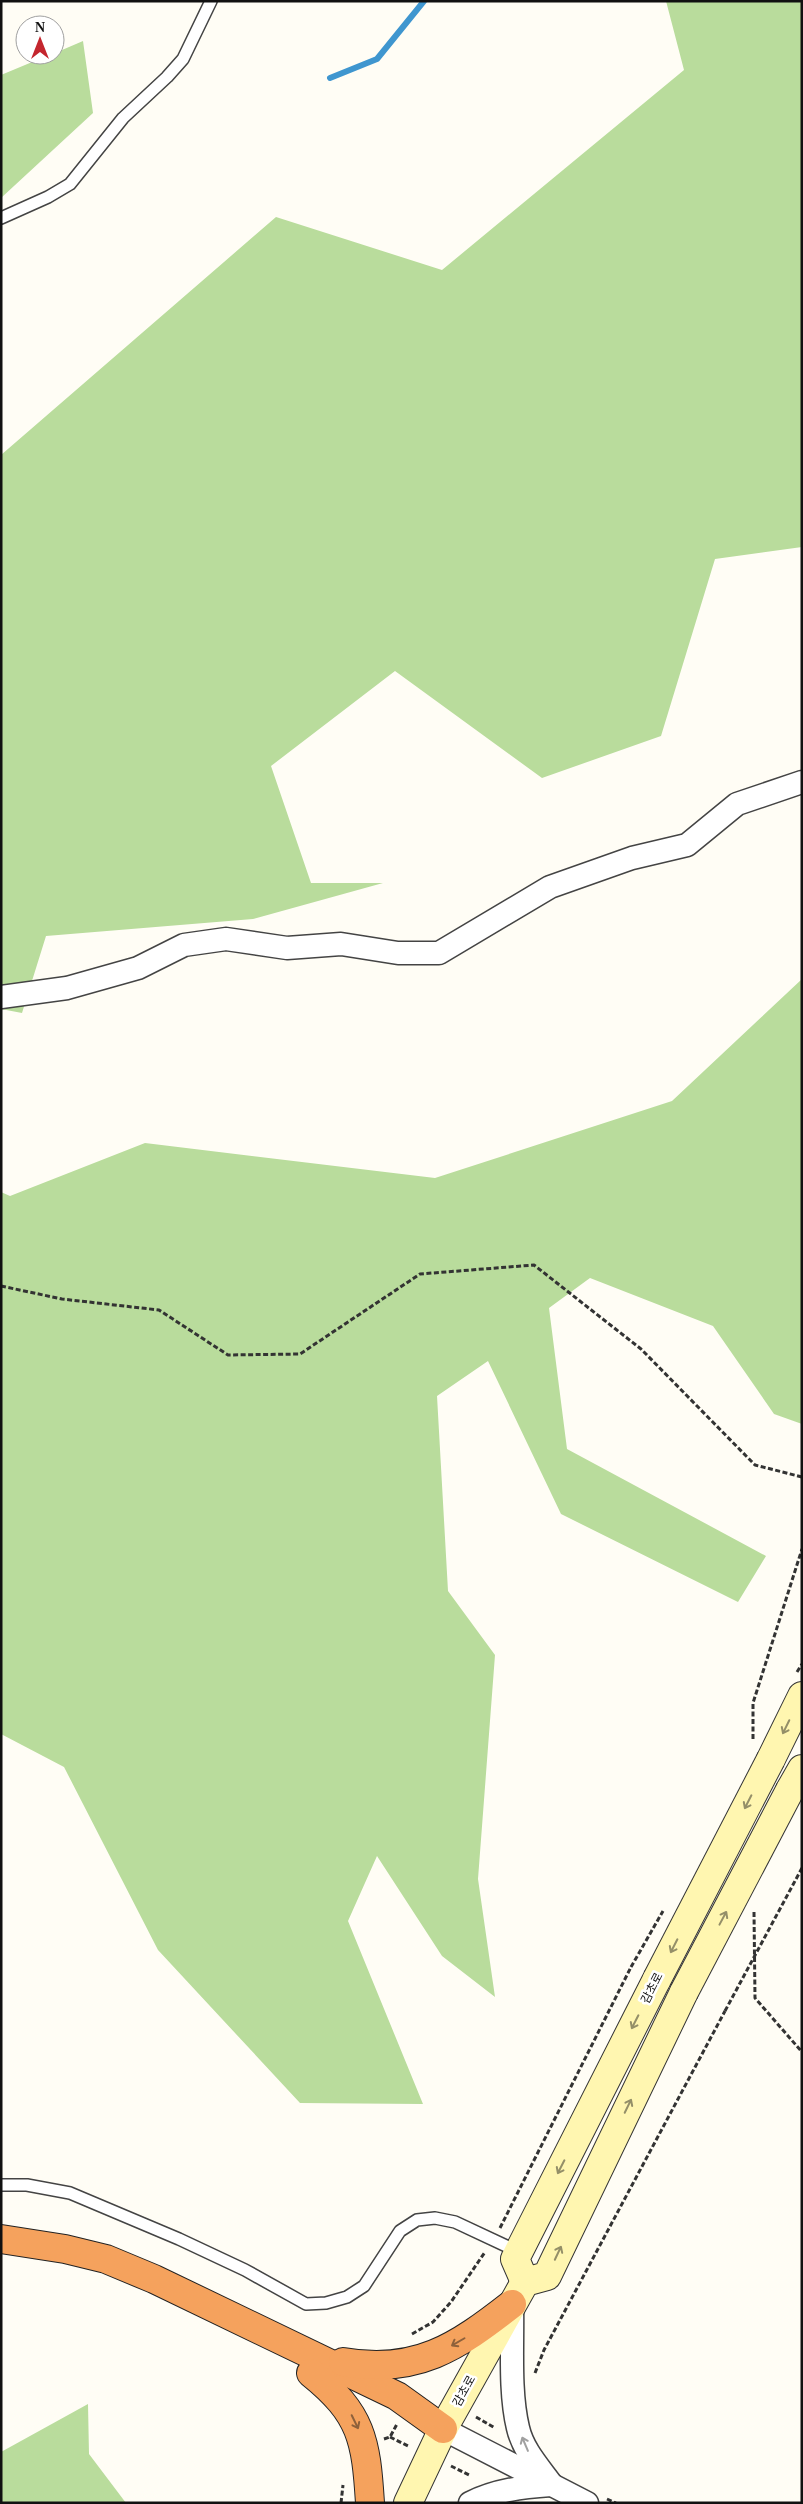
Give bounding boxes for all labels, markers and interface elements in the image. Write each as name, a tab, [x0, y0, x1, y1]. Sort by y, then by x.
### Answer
north arrow	[15, 15, 65, 65]
text: N	[35, 20, 45, 35]
one-way arrow	[781, 1719, 790, 1734]
one-way arrow	[743, 1794, 752, 1809]
one-way arrow	[718, 1910, 728, 1925]
one-way arrow	[669, 1938, 678, 1953]
street label: 감초로	[638, 1970, 666, 2006]
one-way arrow	[630, 2015, 640, 2030]
one-way arrow	[624, 2099, 633, 2114]
one-way arrow	[556, 2160, 566, 2175]
one-way arrow	[554, 2246, 563, 2261]
one-way arrow	[451, 2338, 466, 2347]
street label: 감초로	[450, 2373, 478, 2409]
one-way arrow	[351, 2414, 360, 2429]
one-way arrow	[519, 2437, 529, 2452]

